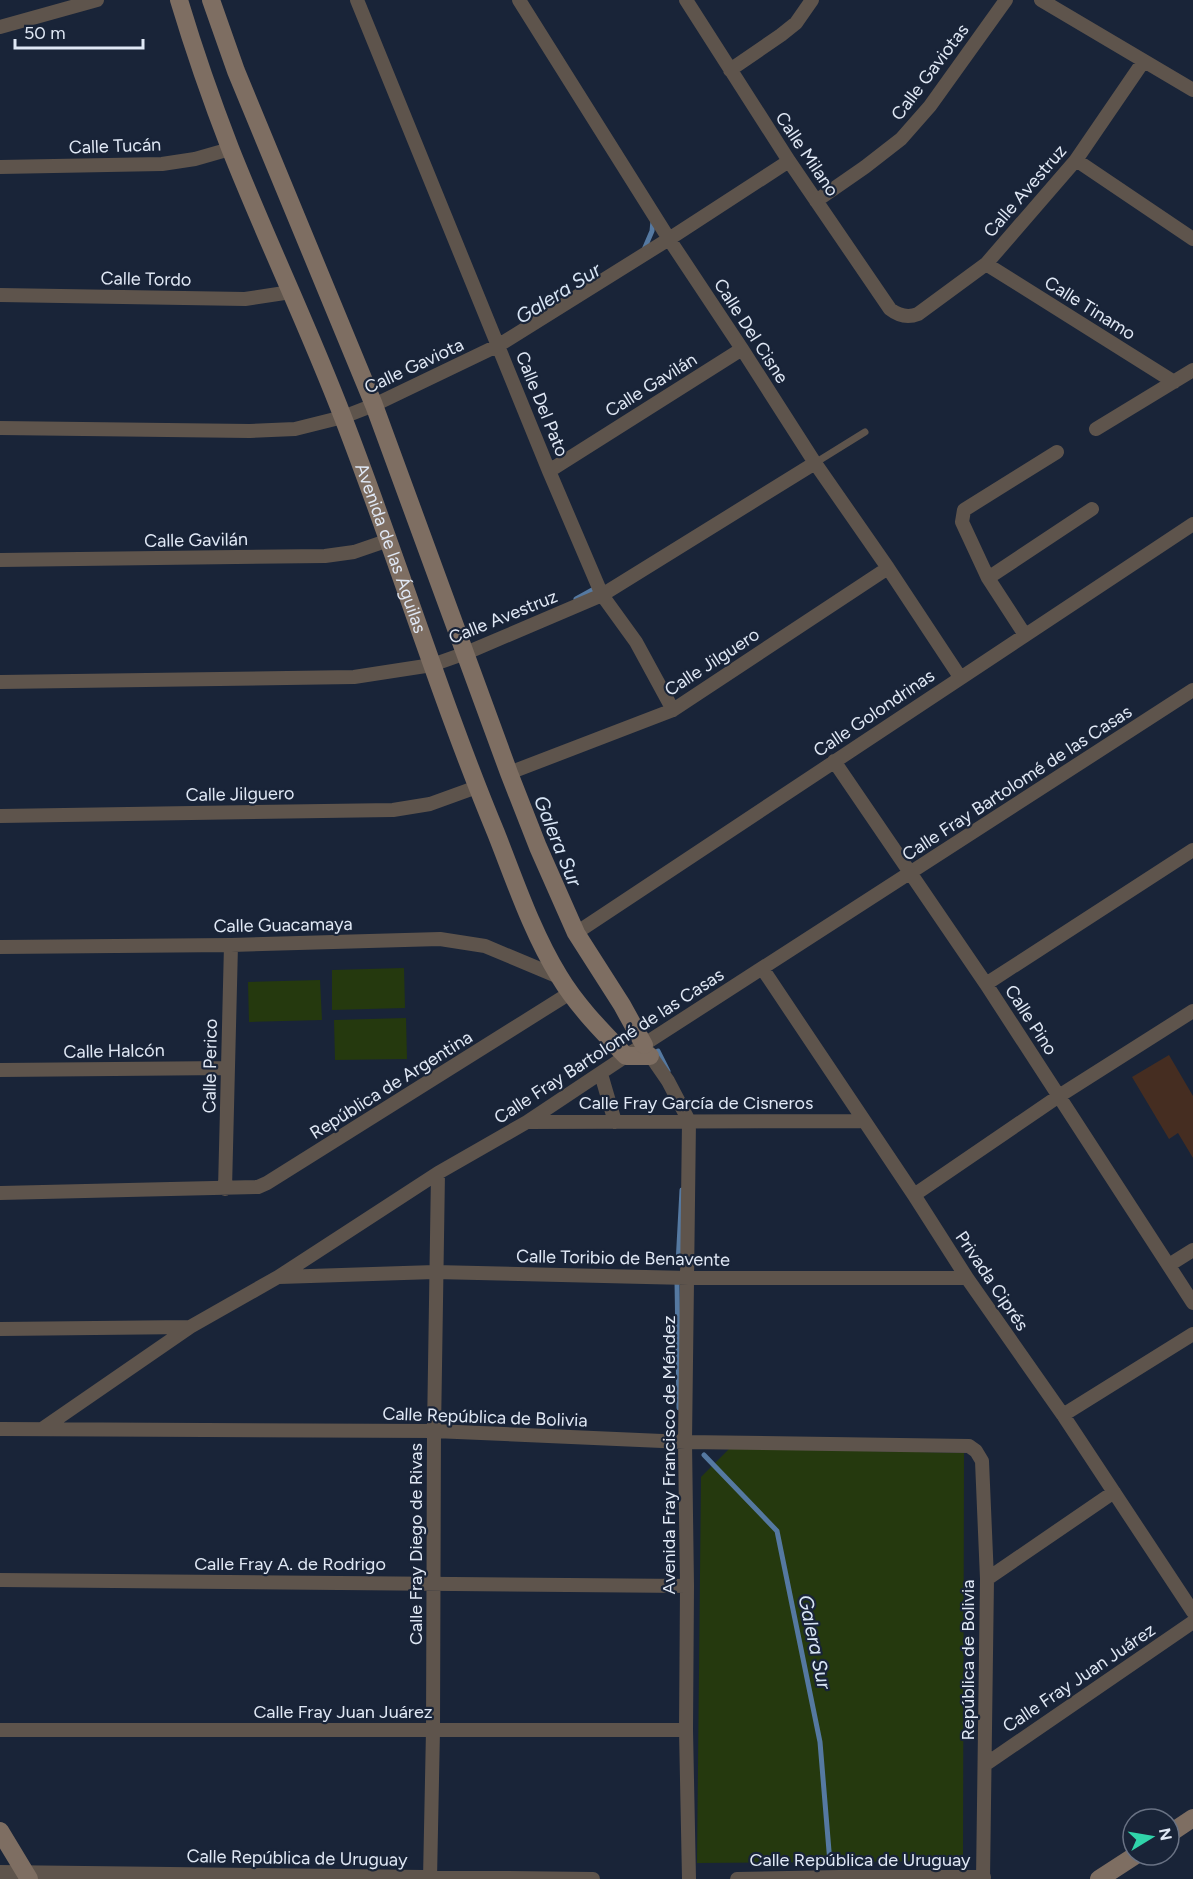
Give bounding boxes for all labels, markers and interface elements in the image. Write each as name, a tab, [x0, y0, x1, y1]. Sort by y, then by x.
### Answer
scale bar	[15, 12, 142, 50]
street label: Calle Gaviotas	[886, 19, 974, 125]
text: 50 m	[24, 22, 66, 44]
street label: Calle Milano	[771, 107, 843, 201]
street label: Calle Tucán	[68, 133, 162, 159]
street label: Calle Avestruz	[979, 140, 1071, 242]
water label: Galera Sur	[511, 257, 606, 329]
street label: Calle Tordo	[100, 267, 192, 291]
street label: Calle Tinamo	[1040, 271, 1140, 345]
street label: Calle Del Cisne	[709, 275, 793, 388]
street label: Calle Gaviota	[361, 333, 467, 399]
street label: Calle Del Pato	[511, 348, 573, 460]
street label: Calle Gavilán	[601, 348, 701, 422]
street label: Avenida de las Águilas	[350, 460, 431, 636]
street label: Calle Gavilán	[144, 528, 248, 552]
street label: Calle Avestruz	[445, 585, 561, 649]
street label: Calle Jilguero	[660, 623, 764, 701]
street label: Calle Golondrinas	[809, 664, 939, 762]
street label: Calle Fray Bartolomé de las Casas	[898, 700, 1136, 866]
street label: Calle Jilguero	[185, 782, 295, 806]
water label: Galera Sur	[529, 792, 588, 891]
street label: Calle Guacamaya	[213, 913, 353, 937]
street label: Calle Fray Bartolomé de las Casas	[490, 963, 728, 1129]
street label: Calle Pino	[1000, 981, 1062, 1059]
street label: Calle Perico	[198, 1018, 222, 1114]
street label: República de Argentina	[306, 1026, 476, 1144]
street label: Calle Halcón	[63, 1039, 165, 1063]
street label: Calle Fray García de Cisneros	[579, 1092, 813, 1114]
street label: Privada Ciprés	[951, 1227, 1033, 1335]
street label: Calle Toribio de Benavente	[516, 1245, 730, 1271]
street label: Avenida Fray Francisco de Méndez	[658, 1315, 680, 1594]
street label: Calle República de Bolivia	[382, 1402, 588, 1432]
street label: Calle Fray Diego de Rivas	[405, 1443, 427, 1645]
street label: Calle Fray A. de Rodrigo	[194, 1553, 386, 1575]
street label: República de Bolivia	[957, 1580, 979, 1740]
water label: Galera Sur	[793, 1593, 837, 1693]
street label: Calle Fray Juan Juárez	[999, 1619, 1160, 1737]
street label: Calle Fray Juan Juárez	[253, 1701, 433, 1723]
north arrow	[1121, 1807, 1181, 1867]
text: N	[1155, 1826, 1176, 1842]
street label: Calle República de Uruguay	[186, 1845, 408, 1871]
street label: Calle República de Uruguay	[750, 1849, 971, 1871]

